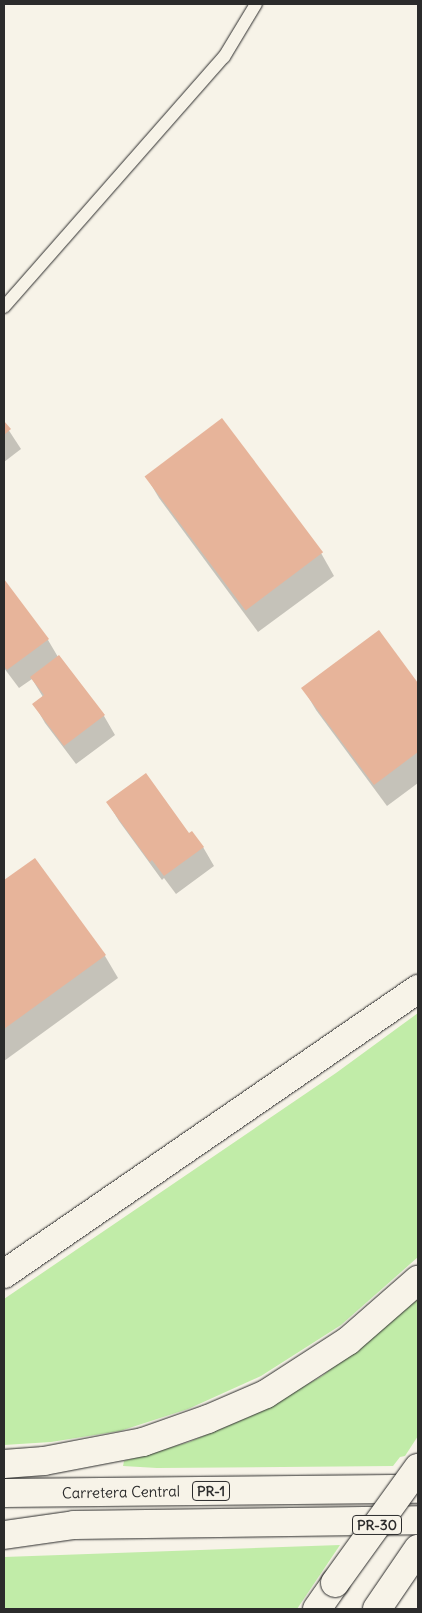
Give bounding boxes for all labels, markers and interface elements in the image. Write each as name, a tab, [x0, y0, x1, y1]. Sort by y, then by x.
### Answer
road number: PR-1	[191, 1480, 231, 1502]
street label: Carretera Central	[62, 1482, 180, 1502]
road number: PR-30	[352, 1514, 402, 1536]

